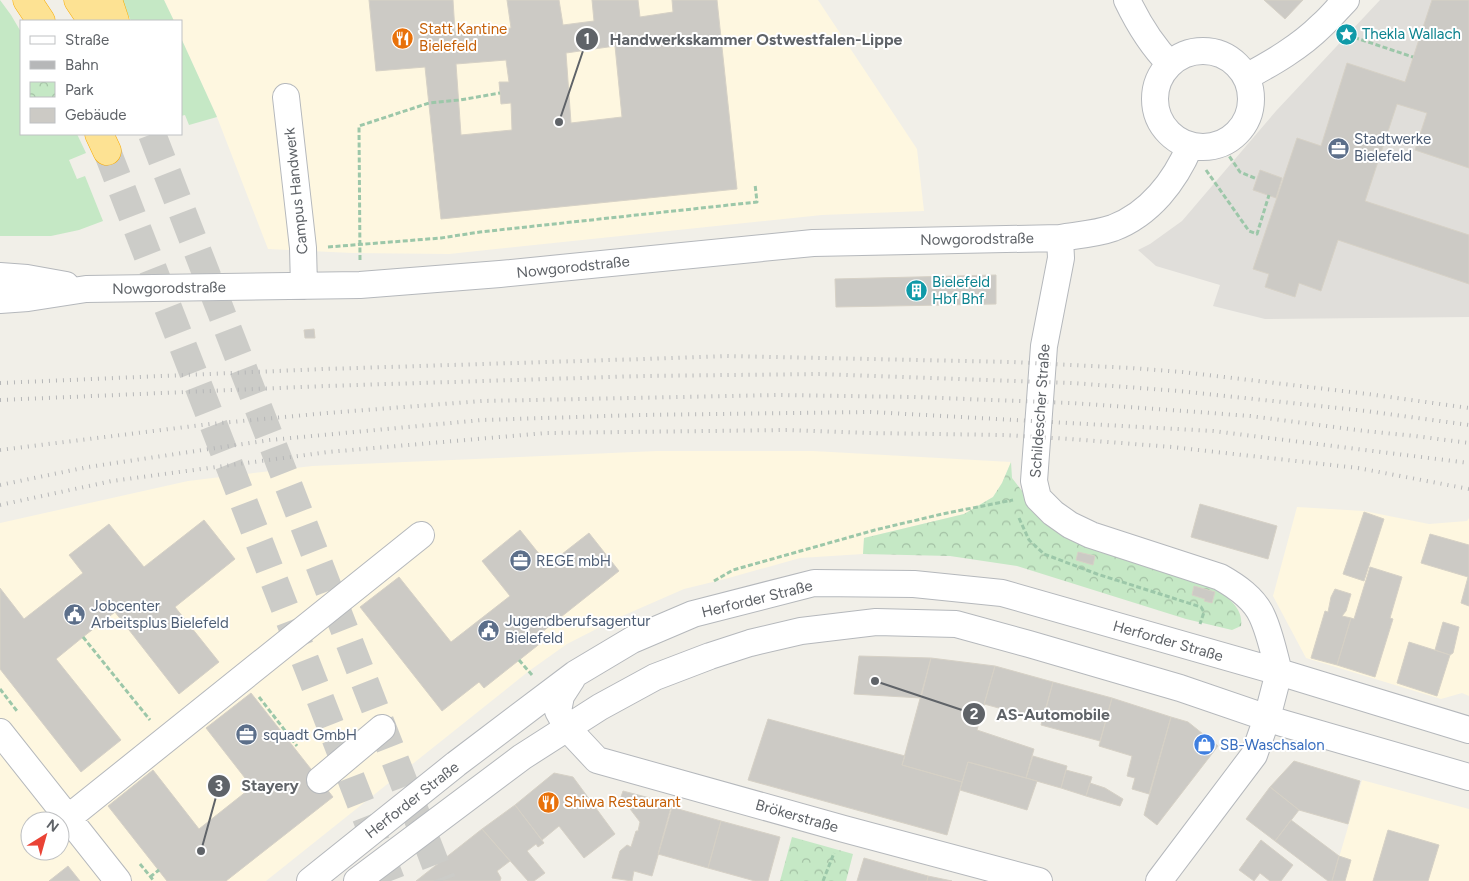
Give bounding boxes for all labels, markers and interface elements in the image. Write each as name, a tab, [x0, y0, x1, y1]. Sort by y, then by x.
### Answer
legend	[20, 20, 182, 135]
place label: Statt Kantine Bielefeld	[419, 20, 507, 55]
place icon: Thekla Wallach	[1334, 22, 1358, 46]
callout: Handwerkskammer Ostwestfalen-Lippe	[574, 24, 912, 55]
place label: Thekla Wallach	[1362, 25, 1461, 43]
restaurant icon: Statt Kantine Bielefeld	[391, 26, 415, 50]
text: 1	[584, 30, 590, 48]
text: Handwerkskammer Ostwestfalen-Lippe	[610, 30, 903, 49]
text: Straße	[65, 31, 109, 49]
text: Bahn	[65, 56, 99, 74]
text: Park	[65, 81, 94, 99]
text: Gebäude	[65, 106, 126, 124]
street label: Campus Handwerk	[280, 126, 312, 255]
place label: Stadtwerke Bielefeld	[1354, 130, 1431, 165]
office icon: Stadtwerke Bielefeld	[1326, 136, 1350, 160]
street label: Nowgorodstraße	[920, 229, 1034, 249]
street label: Nowgorodstraße	[515, 252, 631, 282]
place label: Bielefeld Hbf Bhf	[932, 273, 990, 308]
street label: Nowgorodstraße	[112, 278, 226, 298]
building icon: Bielefeld Hbf Bhf	[904, 279, 928, 303]
street label: Schildescher Straße	[1026, 343, 1054, 479]
office icon: REGE mbH	[508, 549, 532, 573]
place label: REGE mbH	[536, 552, 611, 570]
street label: Herforder Straße	[700, 577, 814, 621]
place label: Jobcenter Arbeitsplus Bielefeld	[91, 597, 229, 632]
public building icon: Jobcenter Arbeitsplus Bielefeld	[63, 603, 87, 627]
place label: Jugendberufsagentur Bielefeld	[505, 612, 650, 647]
street label: Herforder Straße	[1111, 617, 1225, 665]
public building icon: Jugendberufsagentur Bielefeld	[477, 618, 501, 642]
callout: AS-Automobile	[962, 698, 1120, 729]
text: 2	[970, 705, 979, 723]
text: AS-Automobile	[996, 705, 1110, 724]
office icon: squadt GmbH	[235, 723, 259, 747]
place label: squadt GmbH	[263, 726, 357, 744]
shop icon: SB-Waschsalon	[1192, 733, 1216, 757]
place label: SB-Waschsalon	[1220, 736, 1325, 754]
street label: Herforder Straße	[362, 758, 462, 842]
callout: Stayery	[207, 770, 309, 801]
text: Stayery	[241, 776, 299, 795]
text: 3	[215, 777, 223, 795]
restaurant icon: Shiwa Restaurant	[536, 790, 560, 814]
place label: Shiwa Restaurant	[564, 793, 681, 811]
street label: Brökerstraße	[754, 796, 840, 836]
north arrow	[20, 811, 70, 861]
text: N	[43, 816, 62, 836]

